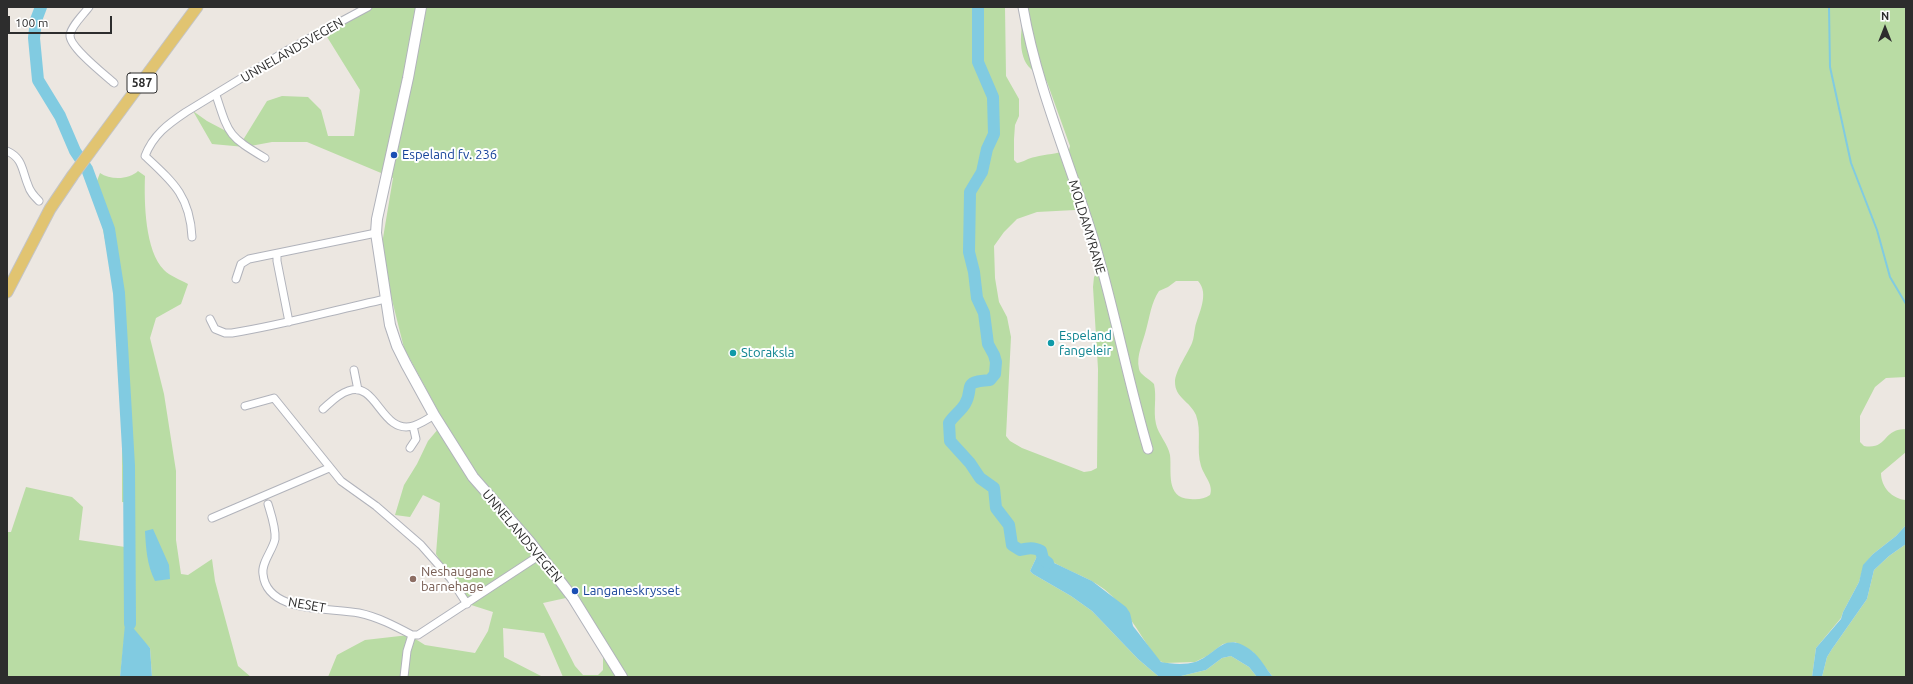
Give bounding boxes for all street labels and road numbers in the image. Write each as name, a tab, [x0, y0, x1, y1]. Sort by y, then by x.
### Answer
street label: UNNELANDSVEGEN	[238, 14, 346, 86]
road number: 587	[127, 73, 157, 93]
street label: MOLDAMYRANE	[1065, 178, 1109, 276]
street label: UNNELANDSVEGEN	[479, 487, 565, 585]
street label: NESET	[287, 594, 327, 616]

